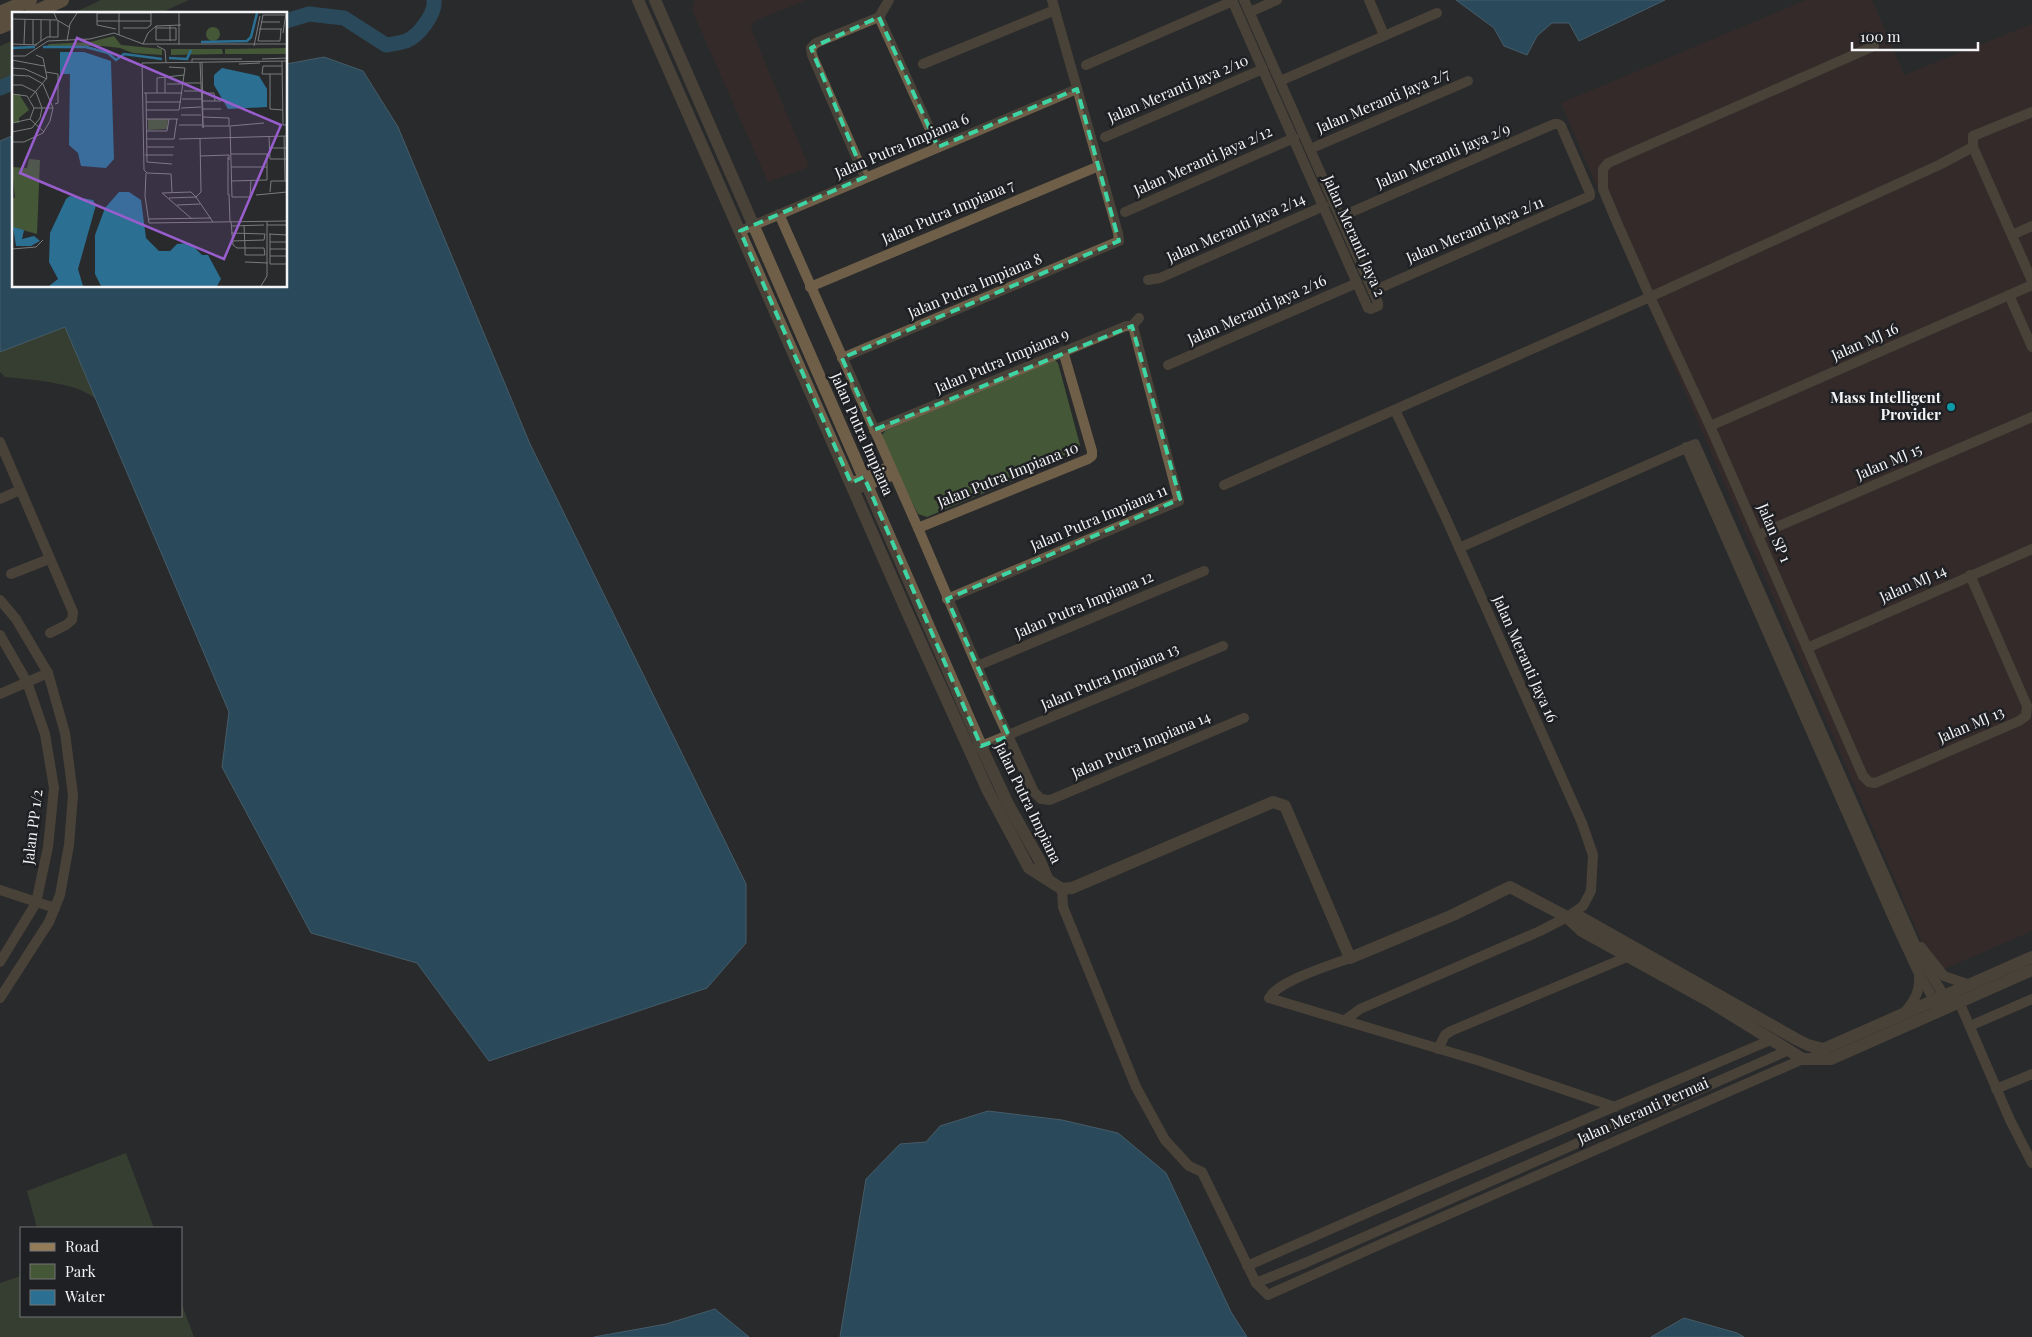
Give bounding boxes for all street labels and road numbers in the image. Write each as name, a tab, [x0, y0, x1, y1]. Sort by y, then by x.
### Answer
street label: Jalan Meranti Jaya 2/10	[1103, 49, 1251, 127]
street label: Jalan Meranti Jaya 2/7	[1312, 63, 1452, 138]
street label: Jalan Putra Impiana 6	[831, 108, 972, 183]
street label: Jalan Meranti Jaya 2/9	[1372, 118, 1513, 193]
street label: Jalan Meranti Jaya 2/12	[1129, 121, 1275, 200]
street label: Jalan Meranti Jaya 2	[1319, 171, 1391, 300]
street label: Jalan Putra Impiana 7	[877, 174, 1017, 248]
street label: Jalan Meranti Jaya 2/14	[1162, 188, 1308, 267]
street label: Jalan Meranti Jaya 2/11	[1402, 191, 1547, 268]
street label: Jalan Putra Impiana 8	[904, 248, 1045, 323]
street label: Jalan Meranti Jaya 2/16	[1183, 269, 1329, 349]
street label: Jalan MJ 16	[1827, 317, 1902, 365]
street label: Jalan Putra Impiana 9	[931, 323, 1072, 398]
street label: Jalan Putra Impiana	[826, 368, 899, 499]
street label: Jalan Putra Impiana 10	[933, 437, 1081, 512]
street label: Jalan MJ 15	[1852, 438, 1925, 484]
street label: Jalan Putra Impiana 11	[1026, 479, 1171, 555]
street label: Jalan SP 1	[1753, 499, 1796, 566]
street label: Jalan MJ 14	[1875, 559, 1949, 607]
street label: Jalan Putra Impiana 12	[1010, 566, 1156, 643]
street label: Jalan Meranti Jaya 16	[1488, 591, 1563, 726]
street label: Jalan Putra Impiana 13	[1037, 638, 1182, 715]
street label: Jalan MJ 13	[1933, 701, 2007, 747]
street label: Jalan Putra Impiana 14	[1067, 706, 1213, 783]
street label: Jalan Putra Impiana	[990, 738, 1067, 867]
street label: Jalan PP 1/2	[17, 788, 47, 867]
street label: Jalan Meranti Permai	[1573, 1072, 1712, 1148]

